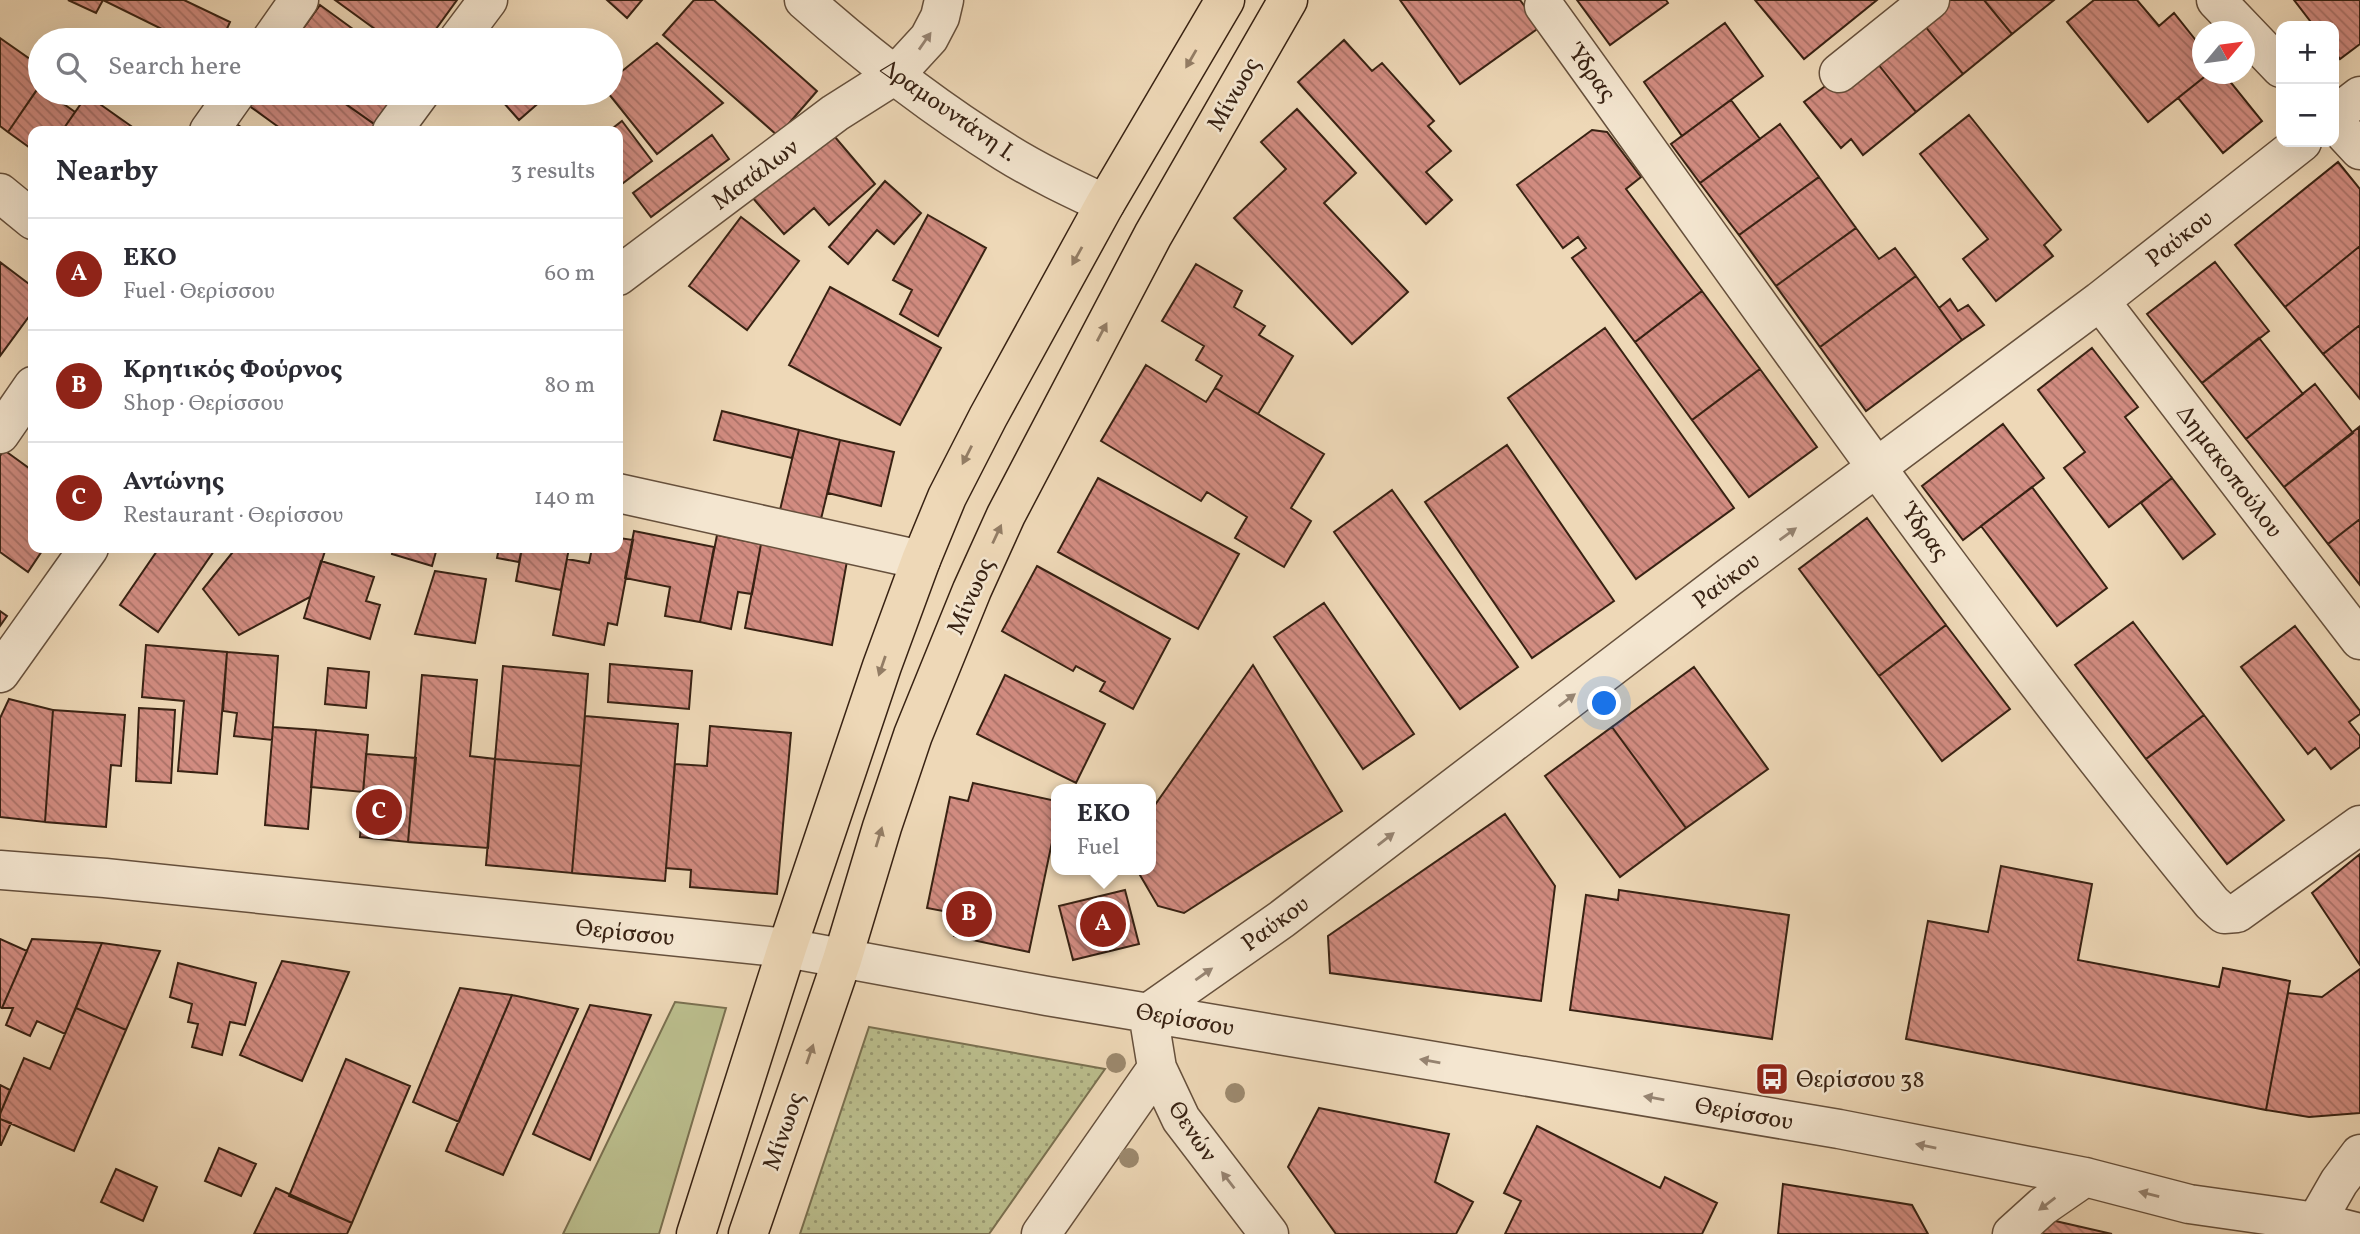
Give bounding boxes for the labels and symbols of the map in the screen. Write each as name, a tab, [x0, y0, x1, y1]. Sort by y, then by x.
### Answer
north arrow	[2192, 21, 2255, 84]
one-way arrow	[918, 32, 932, 50]
street label: Ύδρας	[1558, 37, 1623, 109]
one-way arrow	[1185, 49, 1197, 69]
street label: Μίνωος	[1200, 51, 1270, 139]
street label: Δραμουντάνη Ι.	[873, 52, 1023, 171]
street label: Ματάλων	[706, 131, 807, 220]
street label: Ραύκου	[2140, 203, 2221, 277]
one-way arrow	[1071, 246, 1083, 266]
one-way arrow	[1096, 322, 1108, 342]
street label: Δημακοπούλου	[2167, 399, 2290, 546]
one-way arrow	[962, 446, 974, 466]
street label: Ύδρας	[1891, 496, 1956, 568]
one-way arrow	[991, 524, 1003, 544]
one-way arrow	[1779, 527, 1797, 541]
street label: Ραύκου	[1686, 545, 1768, 618]
street label: Μίνωος	[940, 553, 1004, 641]
one-way arrow	[877, 656, 888, 677]
your location	[1587, 686, 1621, 720]
one-way arrow	[1558, 694, 1576, 708]
pin: C	[356, 786, 402, 838]
one-way arrow	[875, 826, 885, 847]
one-way arrow	[1377, 831, 1395, 846]
pin: B	[946, 888, 992, 940]
street label: Ραύκου	[1235, 888, 1317, 961]
pin: A	[1080, 898, 1126, 950]
street label: Θερίσσου	[574, 912, 676, 956]
one-way arrow	[1195, 967, 1213, 981]
street label: Θερίσσου	[1133, 996, 1237, 1046]
one-way arrow	[805, 1043, 816, 1064]
one-way arrow	[1418, 1055, 1440, 1066]
bus stop icon: Θερίσσου 38	[1753, 1060, 1791, 1098]
place label: Θερίσσου 38	[1796, 1064, 1925, 1098]
street label: Μίνωος	[756, 1088, 814, 1176]
street label: Θερίσσου	[1692, 1090, 1796, 1140]
one-way arrow	[1643, 1092, 1665, 1103]
street label: Θενών	[1158, 1095, 1224, 1170]
one-way arrow	[1915, 1141, 1937, 1152]
one-way arrow	[1220, 1171, 1235, 1189]
one-way arrow	[2138, 1188, 2160, 1199]
one-way arrow	[2038, 1197, 2056, 1211]

